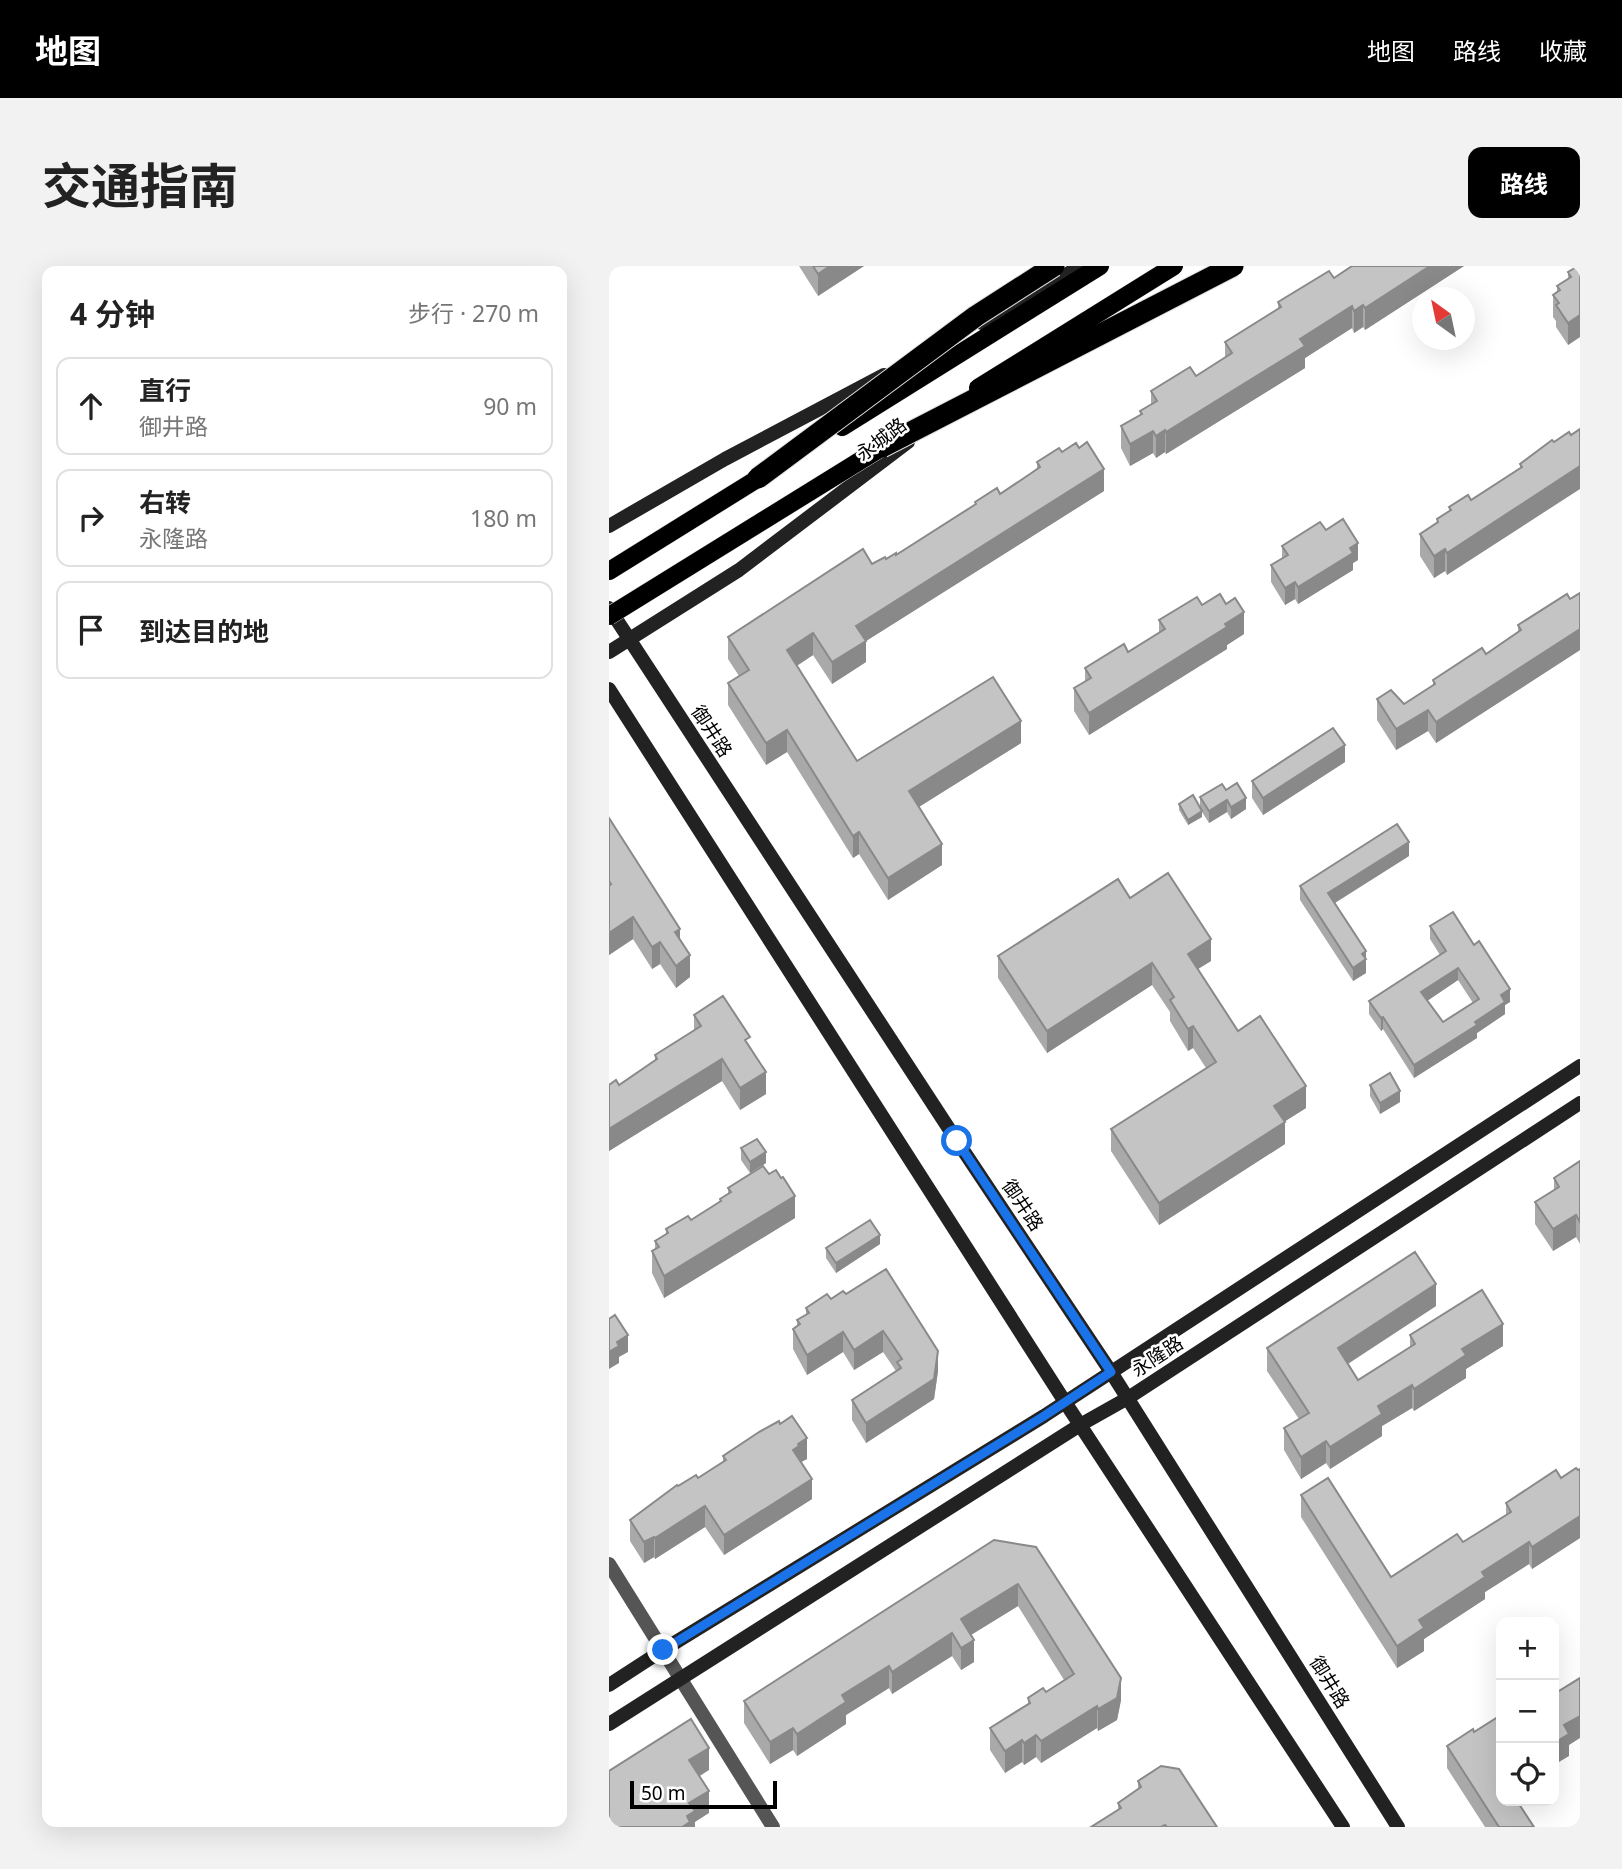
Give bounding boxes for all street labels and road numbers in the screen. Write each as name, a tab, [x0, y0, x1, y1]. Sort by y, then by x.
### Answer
street label: 永城路	[850, 411, 912, 467]
street label: 御井路	[686, 700, 738, 762]
street label: 御井路	[996, 1174, 1050, 1236]
street label: 永隆路	[1126, 1330, 1188, 1382]
street label: 御井路	[1304, 1651, 1356, 1713]

